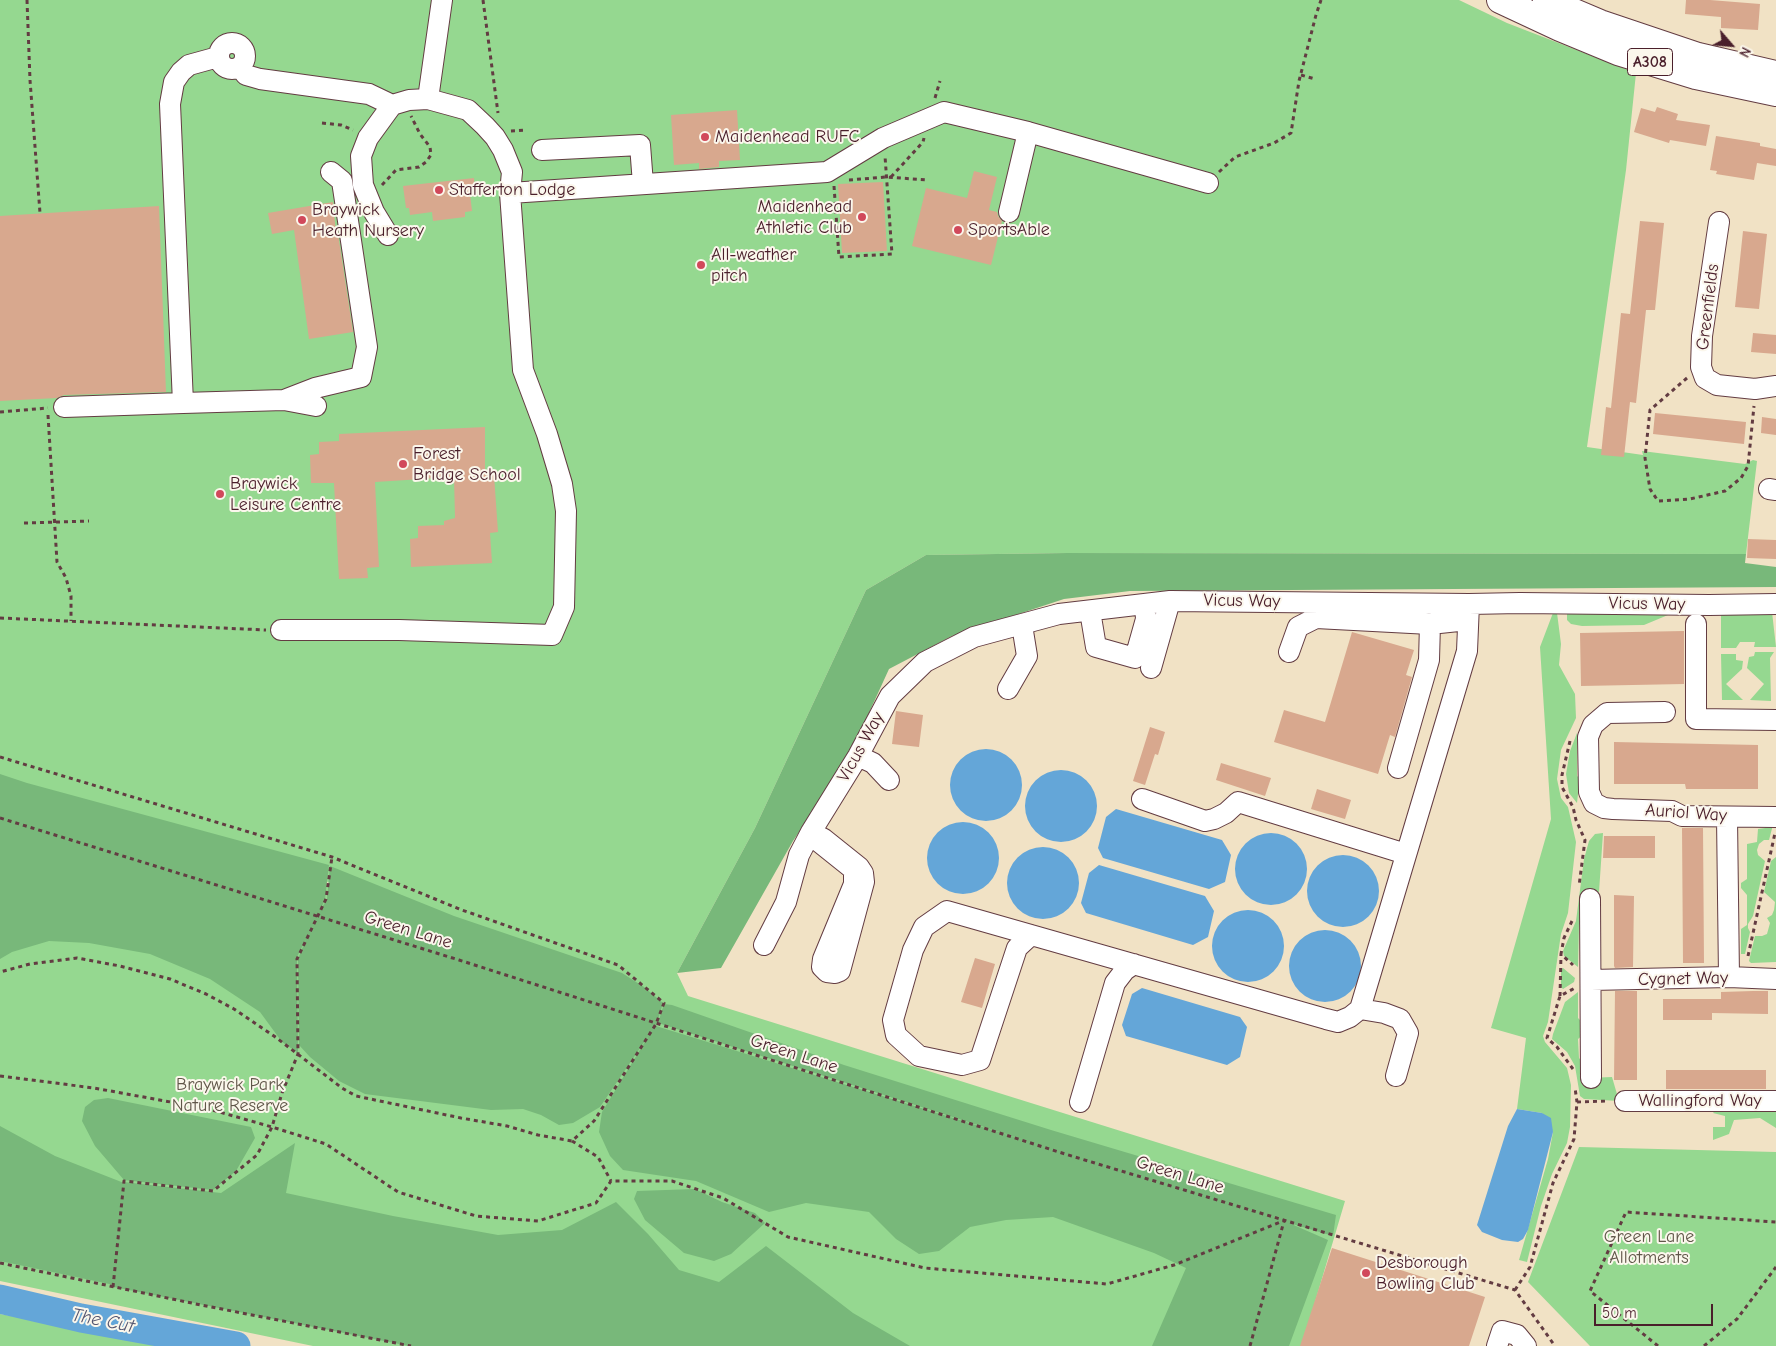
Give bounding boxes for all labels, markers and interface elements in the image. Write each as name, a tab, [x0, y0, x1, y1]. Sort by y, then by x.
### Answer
north arrow	[1706, 20, 1756, 70]
text: N	[1735, 44, 1754, 60]
road number: A308	[1628, 48, 1672, 76]
place label: Maidenhead RUFC	[715, 126, 860, 148]
marker: Maidenhead RUFC	[699, 131, 711, 143]
place label: Stafferton Lodge	[449, 179, 575, 201]
marker: Stafferton Lodge	[433, 184, 445, 196]
place label: Maidenhead Athletic Club	[756, 196, 852, 238]
place label: Braywick Heath Nursery	[312, 199, 424, 242]
marker: Maidenhead Athletic Club	[856, 211, 868, 223]
marker: Braywick Heath Nursery	[296, 214, 308, 226]
place label: SportsAble	[968, 219, 1050, 241]
marker: SportsAble	[952, 224, 964, 236]
place label: All-weather pitch	[711, 244, 796, 286]
marker: All-weather pitch	[695, 259, 707, 271]
street label: Greenfields	[1692, 263, 1724, 351]
place label: Forest Bridge School	[413, 443, 521, 486]
marker: Forest Bridge School	[397, 458, 409, 470]
place label: Braywick Leisure Centre	[230, 473, 341, 516]
marker: Braywick Leisure Centre	[214, 488, 226, 500]
street label: Vicus Way	[1203, 590, 1281, 612]
street label: Vicus Way	[1608, 593, 1686, 615]
street label: Vicus Way	[833, 708, 889, 786]
street label: Auriol Way	[1644, 799, 1728, 827]
street label: Green Lane	[361, 906, 455, 954]
street label: Cygnet Way	[1638, 967, 1728, 991]
street label: Green Lane	[748, 1030, 840, 1078]
park label: Braywick Park Nature Reserve	[172, 1074, 288, 1116]
street label: Wallingford Way	[1638, 1090, 1762, 1112]
street label: Green Lane	[1133, 1151, 1227, 1199]
park label: Green Lane Allotments	[1604, 1226, 1694, 1268]
place label: Desborough Bowling Club	[1376, 1252, 1475, 1294]
marker: Desborough Bowling Club	[1360, 1267, 1372, 1279]
scale bar	[1596, 1294, 1715, 1326]
water label: The Cut	[70, 1304, 136, 1338]
text: 50 m	[1602, 1304, 1637, 1322]

